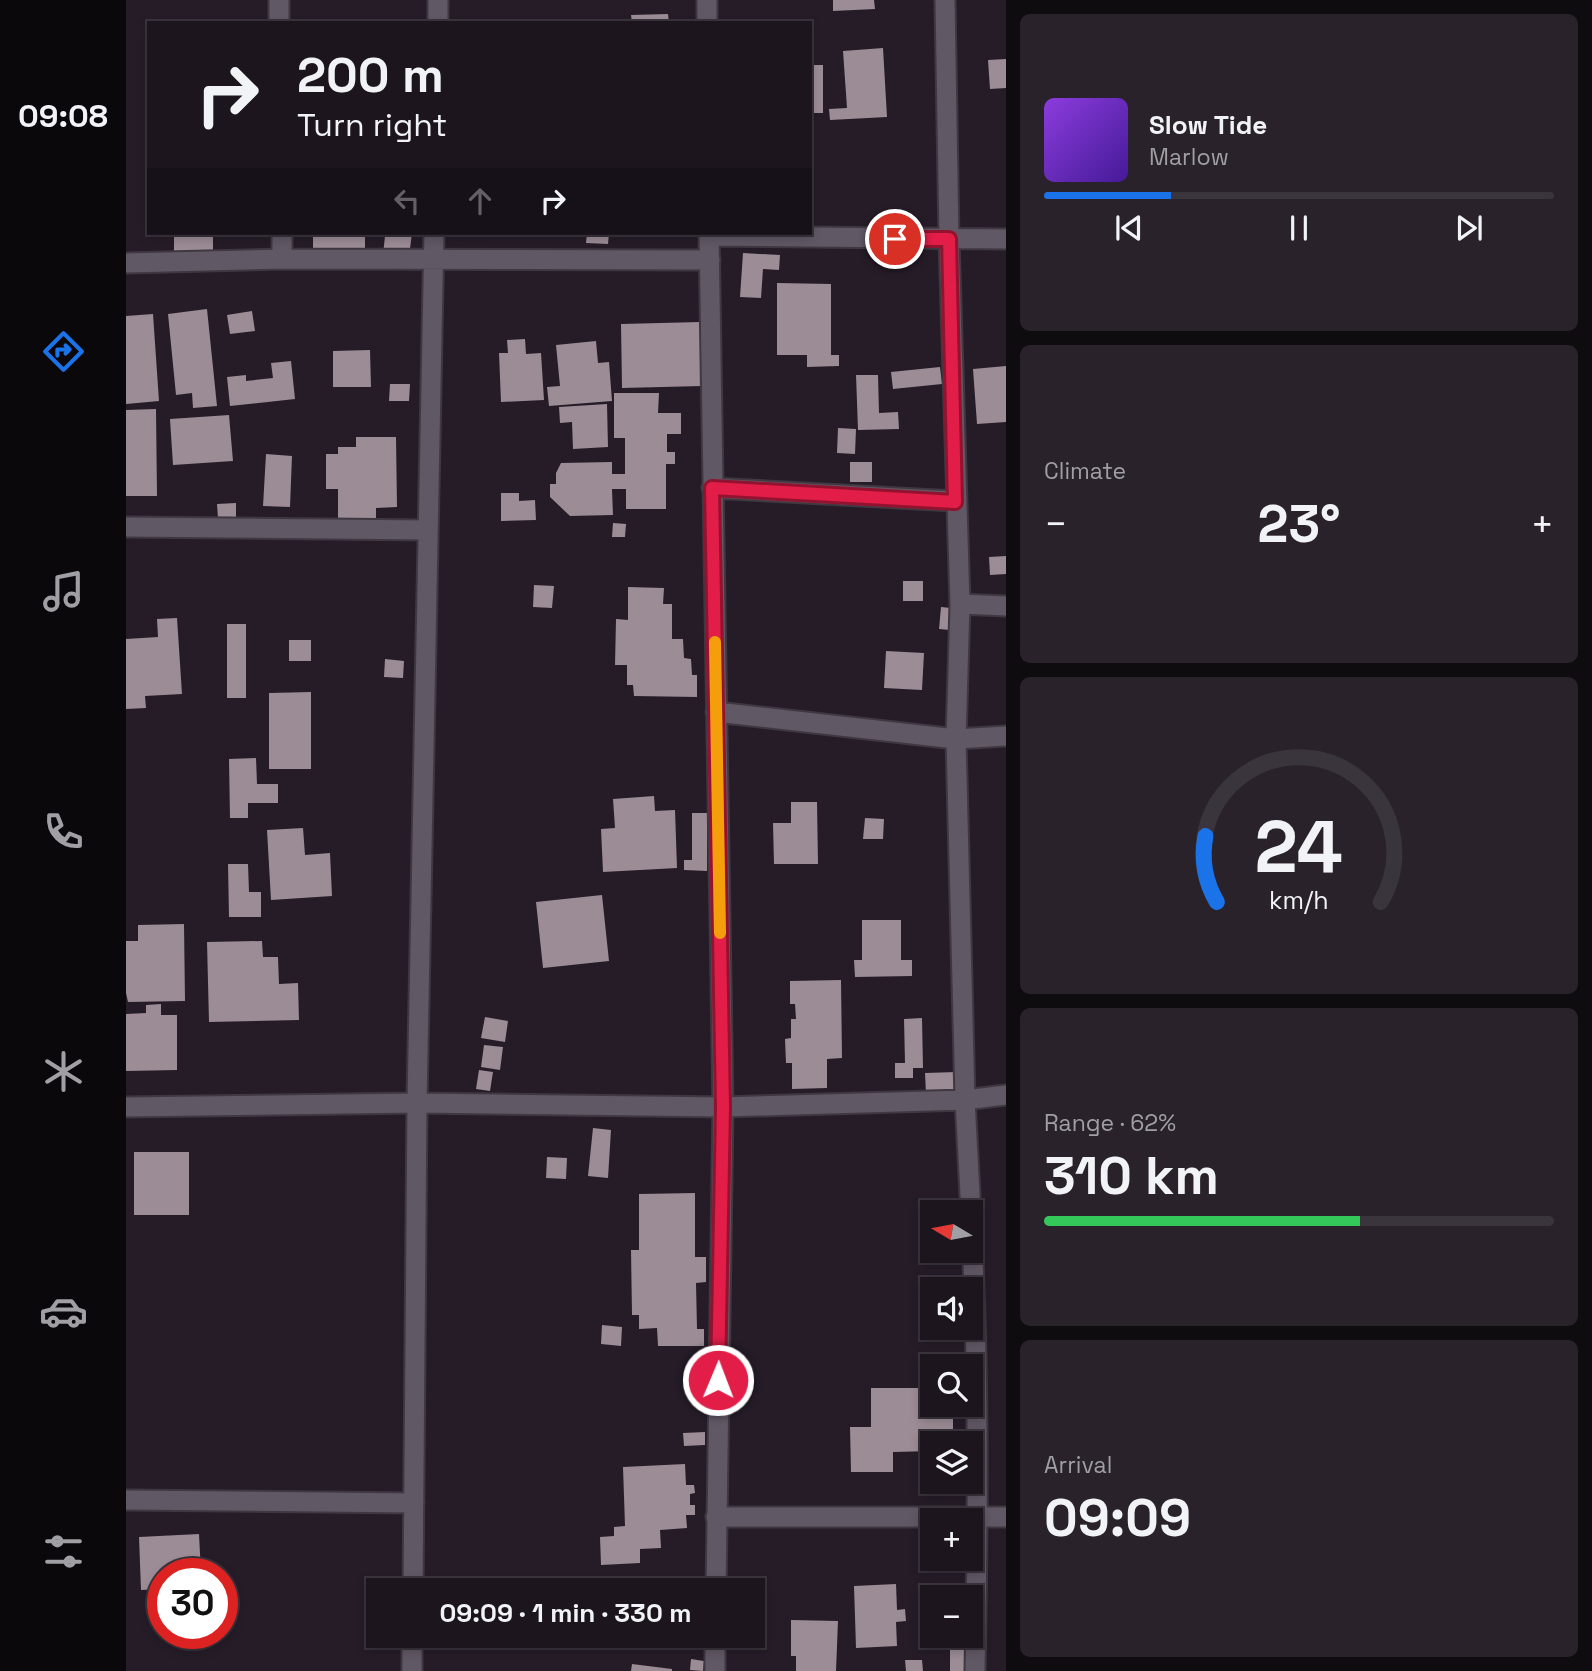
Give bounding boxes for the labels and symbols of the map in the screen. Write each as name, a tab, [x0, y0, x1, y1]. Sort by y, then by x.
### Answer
pin	[865, 209, 925, 269]
north arrow	[920, 1200, 984, 1264]
position arrow	[681, 1343, 755, 1417]
speed limit sign: 30	[147, 1558, 238, 1649]

